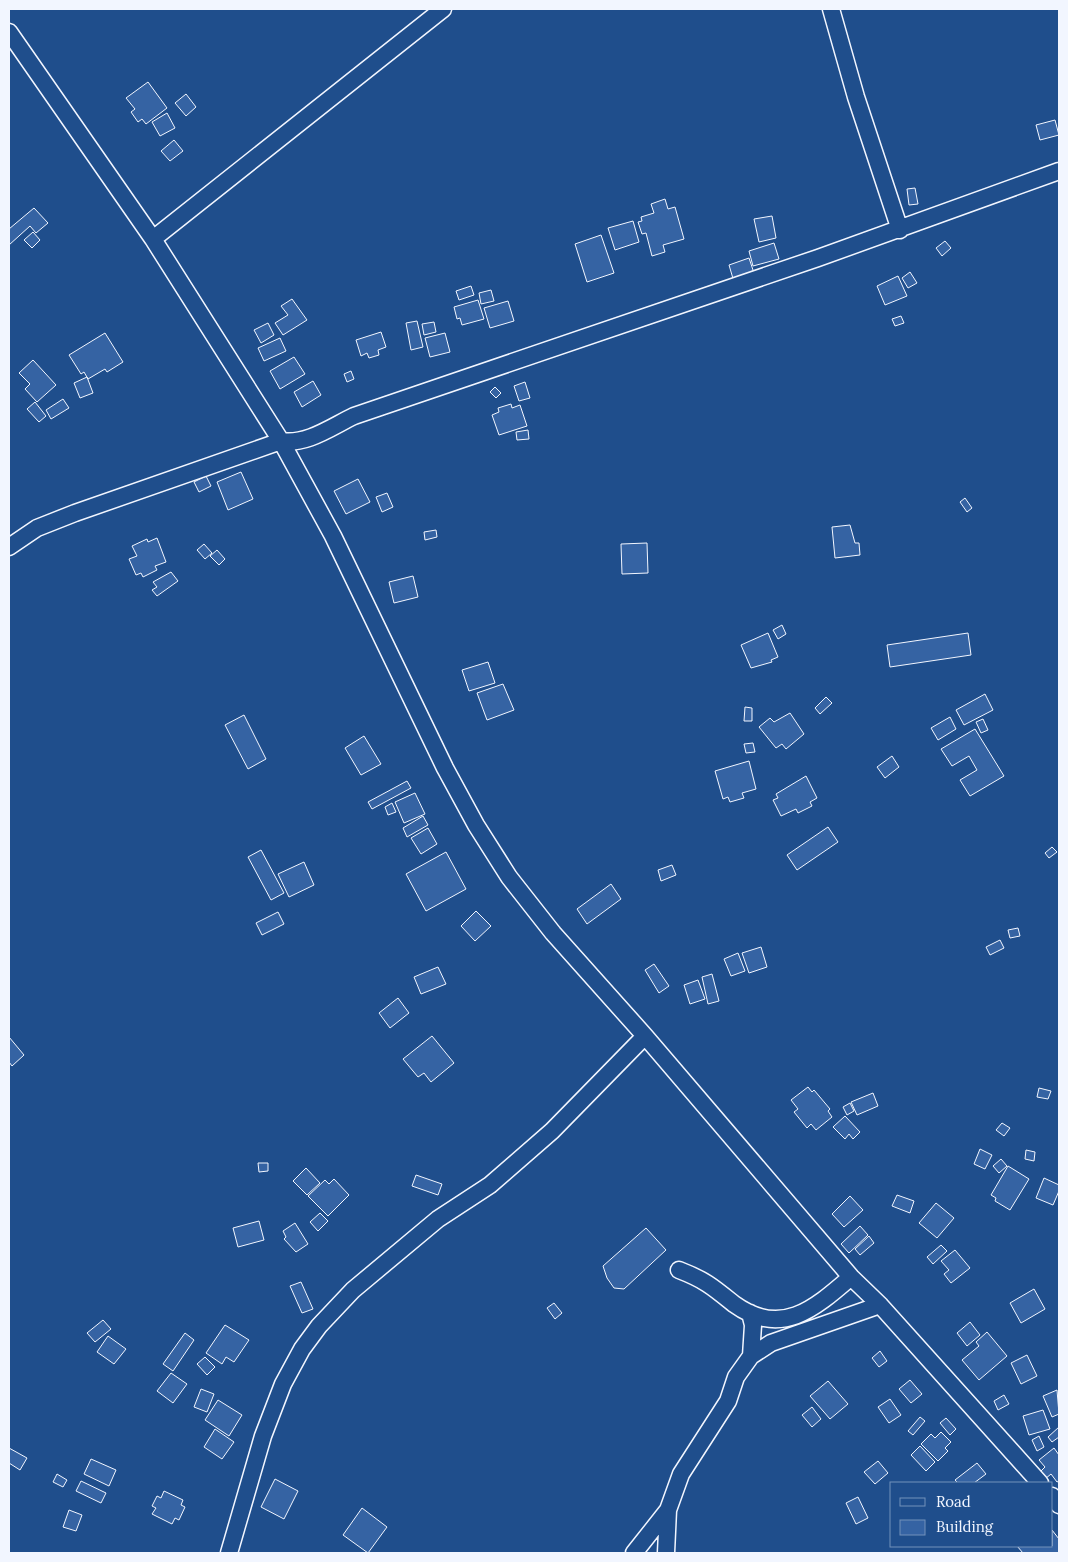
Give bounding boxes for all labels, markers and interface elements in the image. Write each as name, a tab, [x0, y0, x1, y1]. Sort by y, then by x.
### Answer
legend	[890, 1482, 1053, 1547]
text: Road	[936, 1492, 971, 1511]
text: Building	[936, 1517, 994, 1536]

